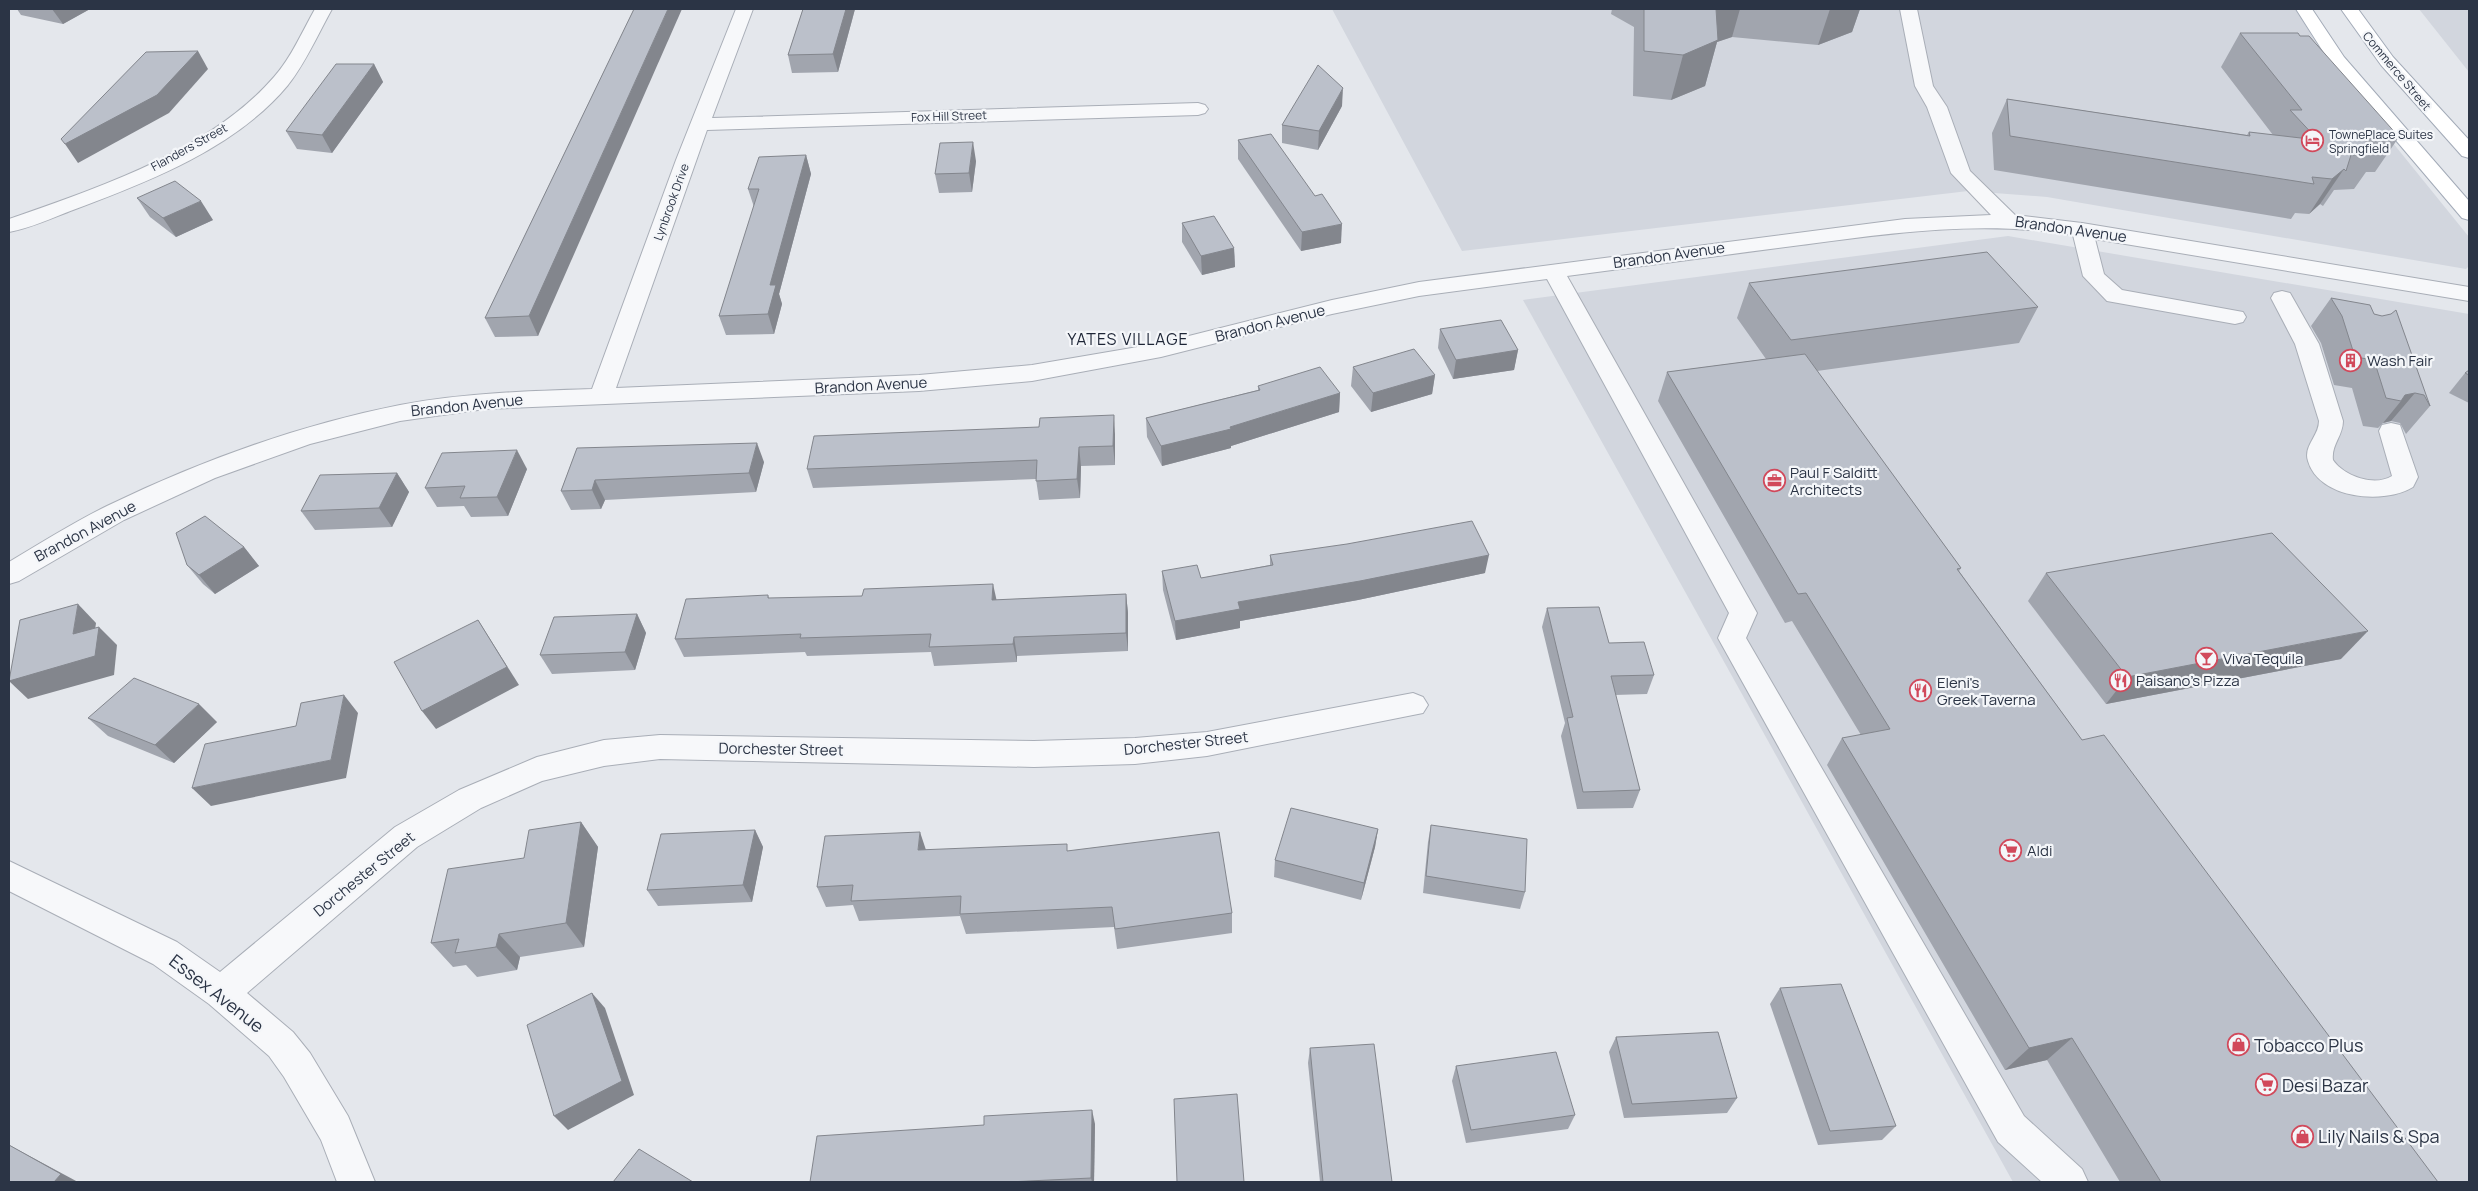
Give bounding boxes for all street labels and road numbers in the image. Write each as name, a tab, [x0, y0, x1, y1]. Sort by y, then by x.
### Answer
street label: Commerce Street	[2359, 28, 2435, 114]
street label: Fox Hill Street	[911, 106, 987, 126]
street label: Flanders Street	[148, 119, 230, 175]
street label: Lynbrook Drive	[649, 161, 693, 243]
street label: Brandon Avenue	[2014, 211, 2128, 247]
street label: Brandon Avenue	[1612, 237, 1726, 273]
street label: Brandon Avenue	[1213, 299, 1327, 347]
street label: Brandon Avenue	[814, 372, 928, 398]
street label: Brandon Avenue	[410, 389, 524, 421]
street label: Brandon Avenue	[30, 495, 140, 567]
street label: Dorchester Street	[1123, 726, 1249, 760]
street label: Dorchester Street	[718, 737, 844, 761]
street label: Dorchester Street	[309, 827, 419, 921]
street label: Essex Avenue	[165, 948, 269, 1038]

